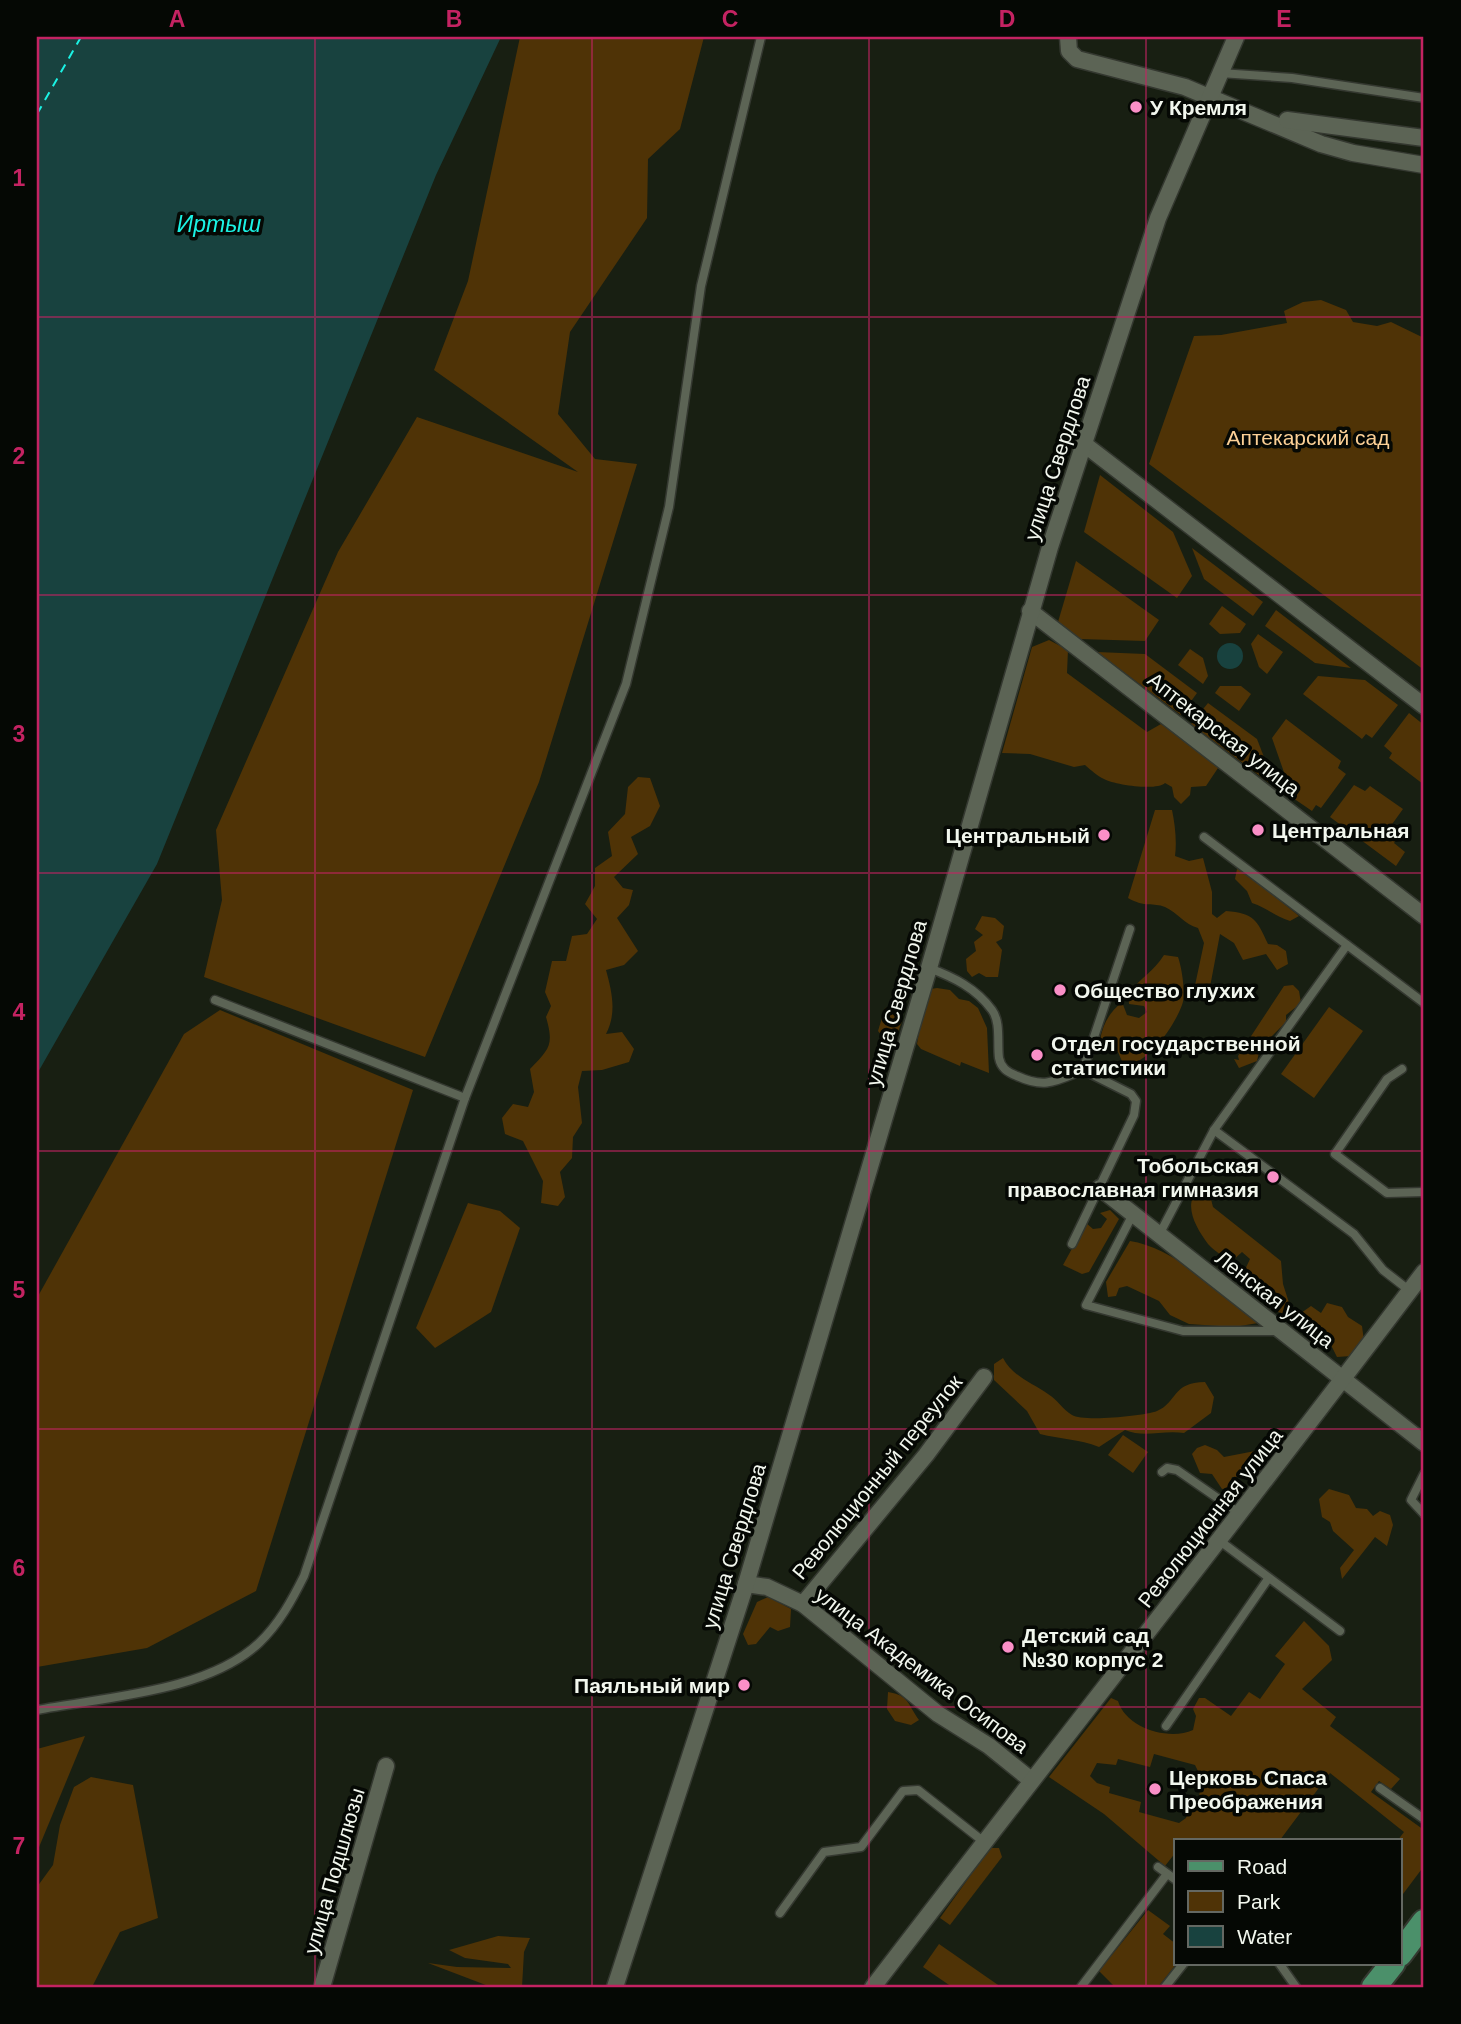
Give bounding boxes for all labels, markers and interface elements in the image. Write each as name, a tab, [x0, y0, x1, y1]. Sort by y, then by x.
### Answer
text: A	[169, 6, 185, 32]
text: B	[446, 6, 462, 32]
text: C	[722, 6, 738, 32]
text: D	[999, 6, 1015, 32]
text: E	[1276, 6, 1292, 32]
place label: У Кремля	[1150, 96, 1247, 119]
marker: У Кремля	[1128, 99, 1144, 115]
text: 1	[13, 165, 26, 191]
water label: Иртыш	[177, 211, 261, 237]
street label: улица Свердлова	[1020, 373, 1095, 543]
park label: Аптекарский сад	[1227, 426, 1389, 449]
text: 2	[13, 443, 25, 469]
street label: Аптекарская улица	[1144, 668, 1305, 801]
text: 3	[13, 721, 25, 747]
place label: Центральная	[1272, 819, 1410, 842]
marker: Центральная	[1250, 822, 1266, 838]
place label: Центральный	[945, 824, 1090, 847]
marker: Центральный	[1096, 827, 1112, 843]
street label: улица Свердлова	[861, 917, 931, 1089]
place label: Общество глухих	[1074, 979, 1255, 1002]
marker: Общество глухих	[1052, 982, 1068, 998]
text: 4	[13, 999, 26, 1025]
place label: Отдел государственной статистики	[1051, 1032, 1301, 1079]
marker: Отдел государственной статистики	[1029, 1047, 1045, 1063]
place label: Тобольская православная гимназия	[1007, 1154, 1259, 1201]
marker: Тобольская православная гимназия	[1265, 1169, 1281, 1185]
street label: Ленская улица	[1211, 1246, 1339, 1353]
text: 5	[13, 1277, 26, 1303]
street label: Революционный переулок	[788, 1370, 967, 1584]
street label: Революционная улица	[1133, 1424, 1287, 1612]
street label: улица Свердлова	[698, 1460, 770, 1631]
text: 6	[13, 1555, 25, 1581]
street label: улица Академика Осипова	[811, 1582, 1033, 1758]
place label: Детский сад №30 корпус 2	[1022, 1624, 1164, 1671]
marker: Детский сад №30 корпус 2	[1000, 1639, 1016, 1655]
place label: Паяльный мир	[574, 1674, 730, 1697]
marker: Паяльный мир	[736, 1677, 752, 1693]
place label: Церковь Спаса Преображения	[1169, 1766, 1327, 1813]
marker: Церковь Спаса Преображения	[1147, 1781, 1163, 1797]
street label: улица Подшлюзы	[299, 1785, 369, 1957]
text: 7	[13, 1833, 25, 1859]
legend	[1174, 1839, 1402, 1965]
text: Road	[1237, 1855, 1287, 1878]
text: Park	[1237, 1890, 1281, 1913]
text: Water	[1237, 1925, 1292, 1948]

